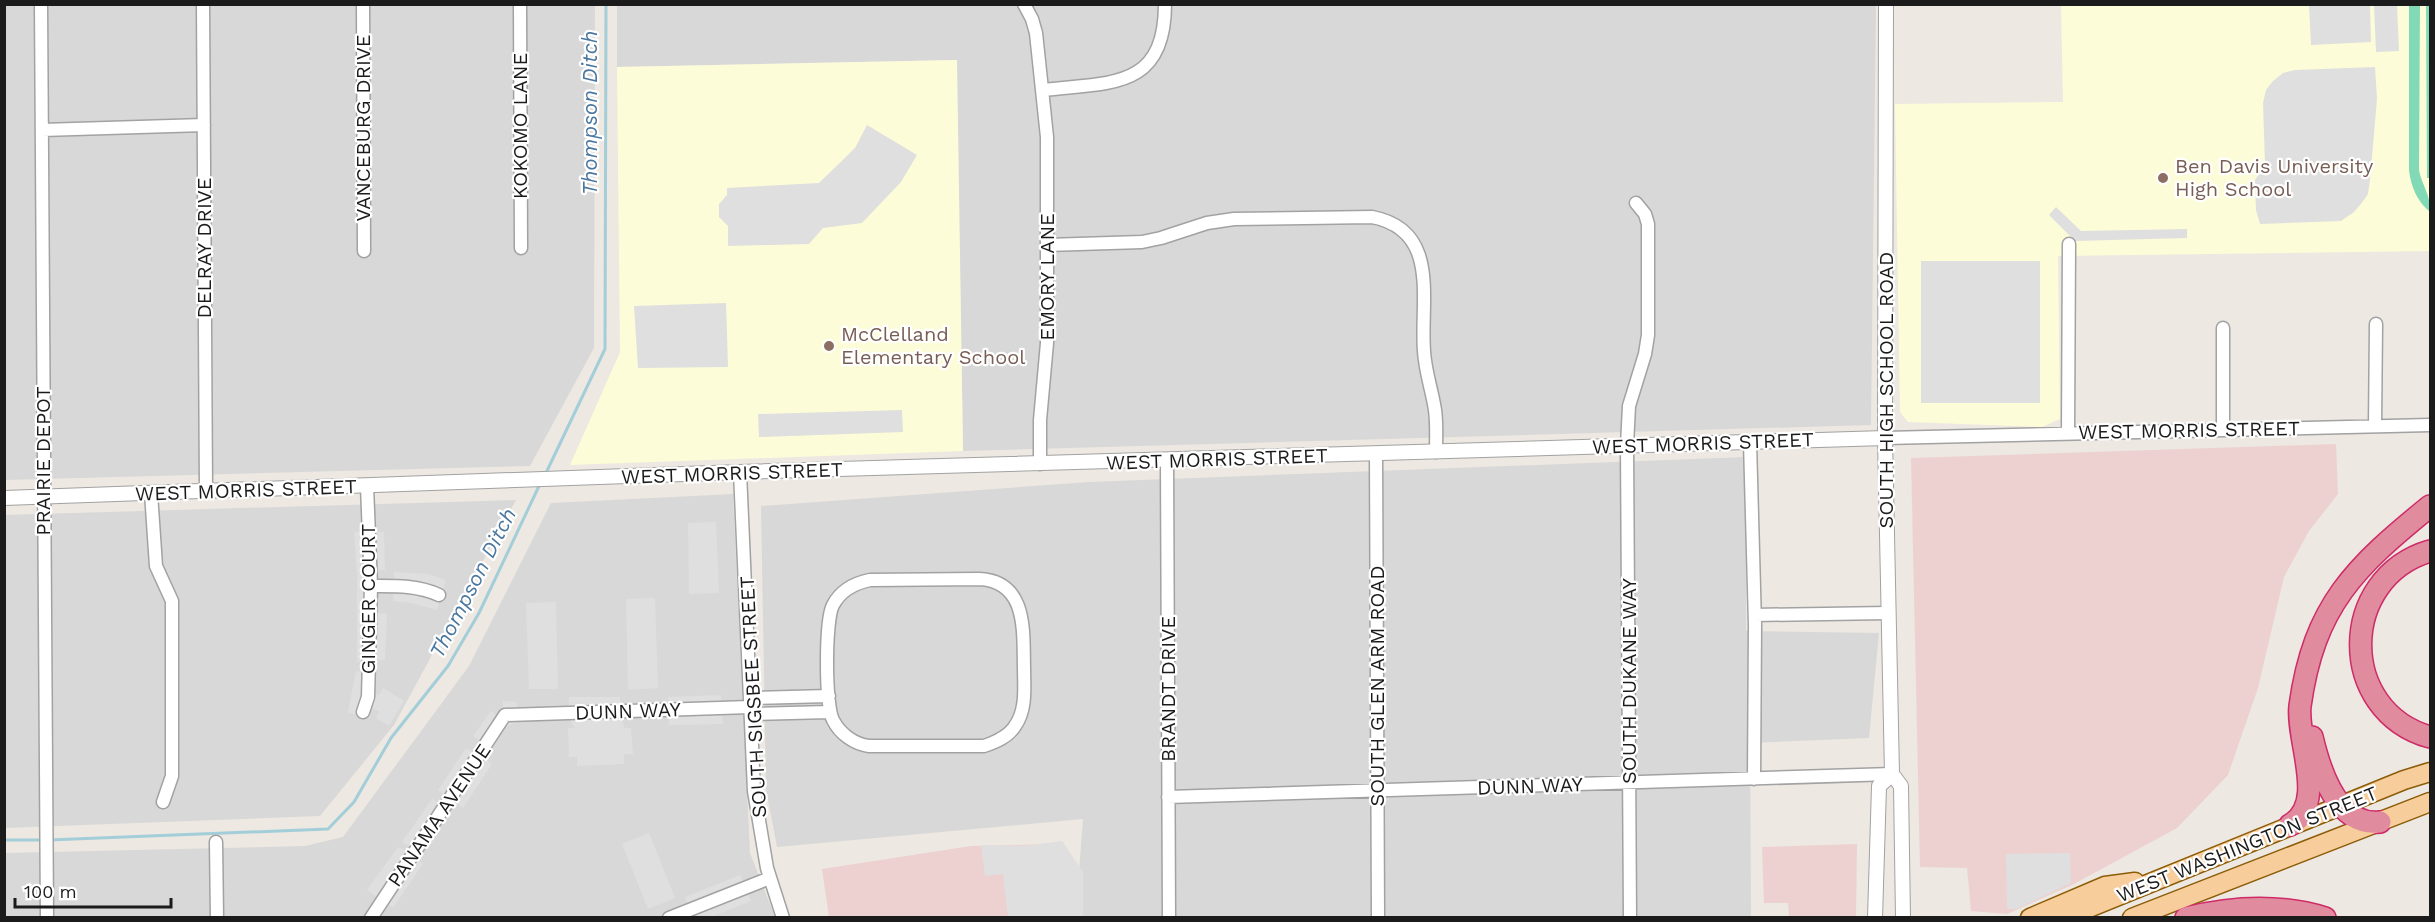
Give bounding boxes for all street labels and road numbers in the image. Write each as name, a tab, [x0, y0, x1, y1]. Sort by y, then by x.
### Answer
street label: VANCEBURG DRIVE	[351, 34, 375, 222]
street label: KOKOMO LANE	[508, 53, 532, 199]
street label: DELRAY DRIVE	[192, 177, 216, 319]
street label: EMORY LANE	[1035, 213, 1059, 341]
street label: SOUTH HIGH SCHOOL ROAD	[1874, 252, 1898, 528]
street label: PRAIRIE DEPOT	[31, 386, 55, 536]
street label: WEST MORRIS STREET	[2078, 416, 2300, 444]
street label: WEST MORRIS STREET	[1592, 427, 1814, 459]
street label: WEST MORRIS STREET	[1106, 443, 1328, 475]
street label: WEST MORRIS STREET	[621, 457, 843, 489]
street label: WEST MORRIS STREET	[135, 474, 357, 506]
street label: GINGER COURT	[356, 524, 380, 674]
street label: SOUTH GLEN ARM ROAD	[1365, 565, 1389, 807]
street label: SOUTH SIGSBEE STREET	[735, 575, 771, 819]
street label: SOUTH DUKANE WAY	[1617, 577, 1641, 784]
street label: BRANDT DRIVE	[1156, 616, 1180, 762]
street label: DUNN WAY	[575, 697, 682, 725]
street label: PANAMA AVENUE	[382, 739, 496, 891]
street label: DUNN WAY	[1477, 772, 1584, 800]
street label: WEST WASHINGTON STREET	[2113, 781, 2381, 907]

